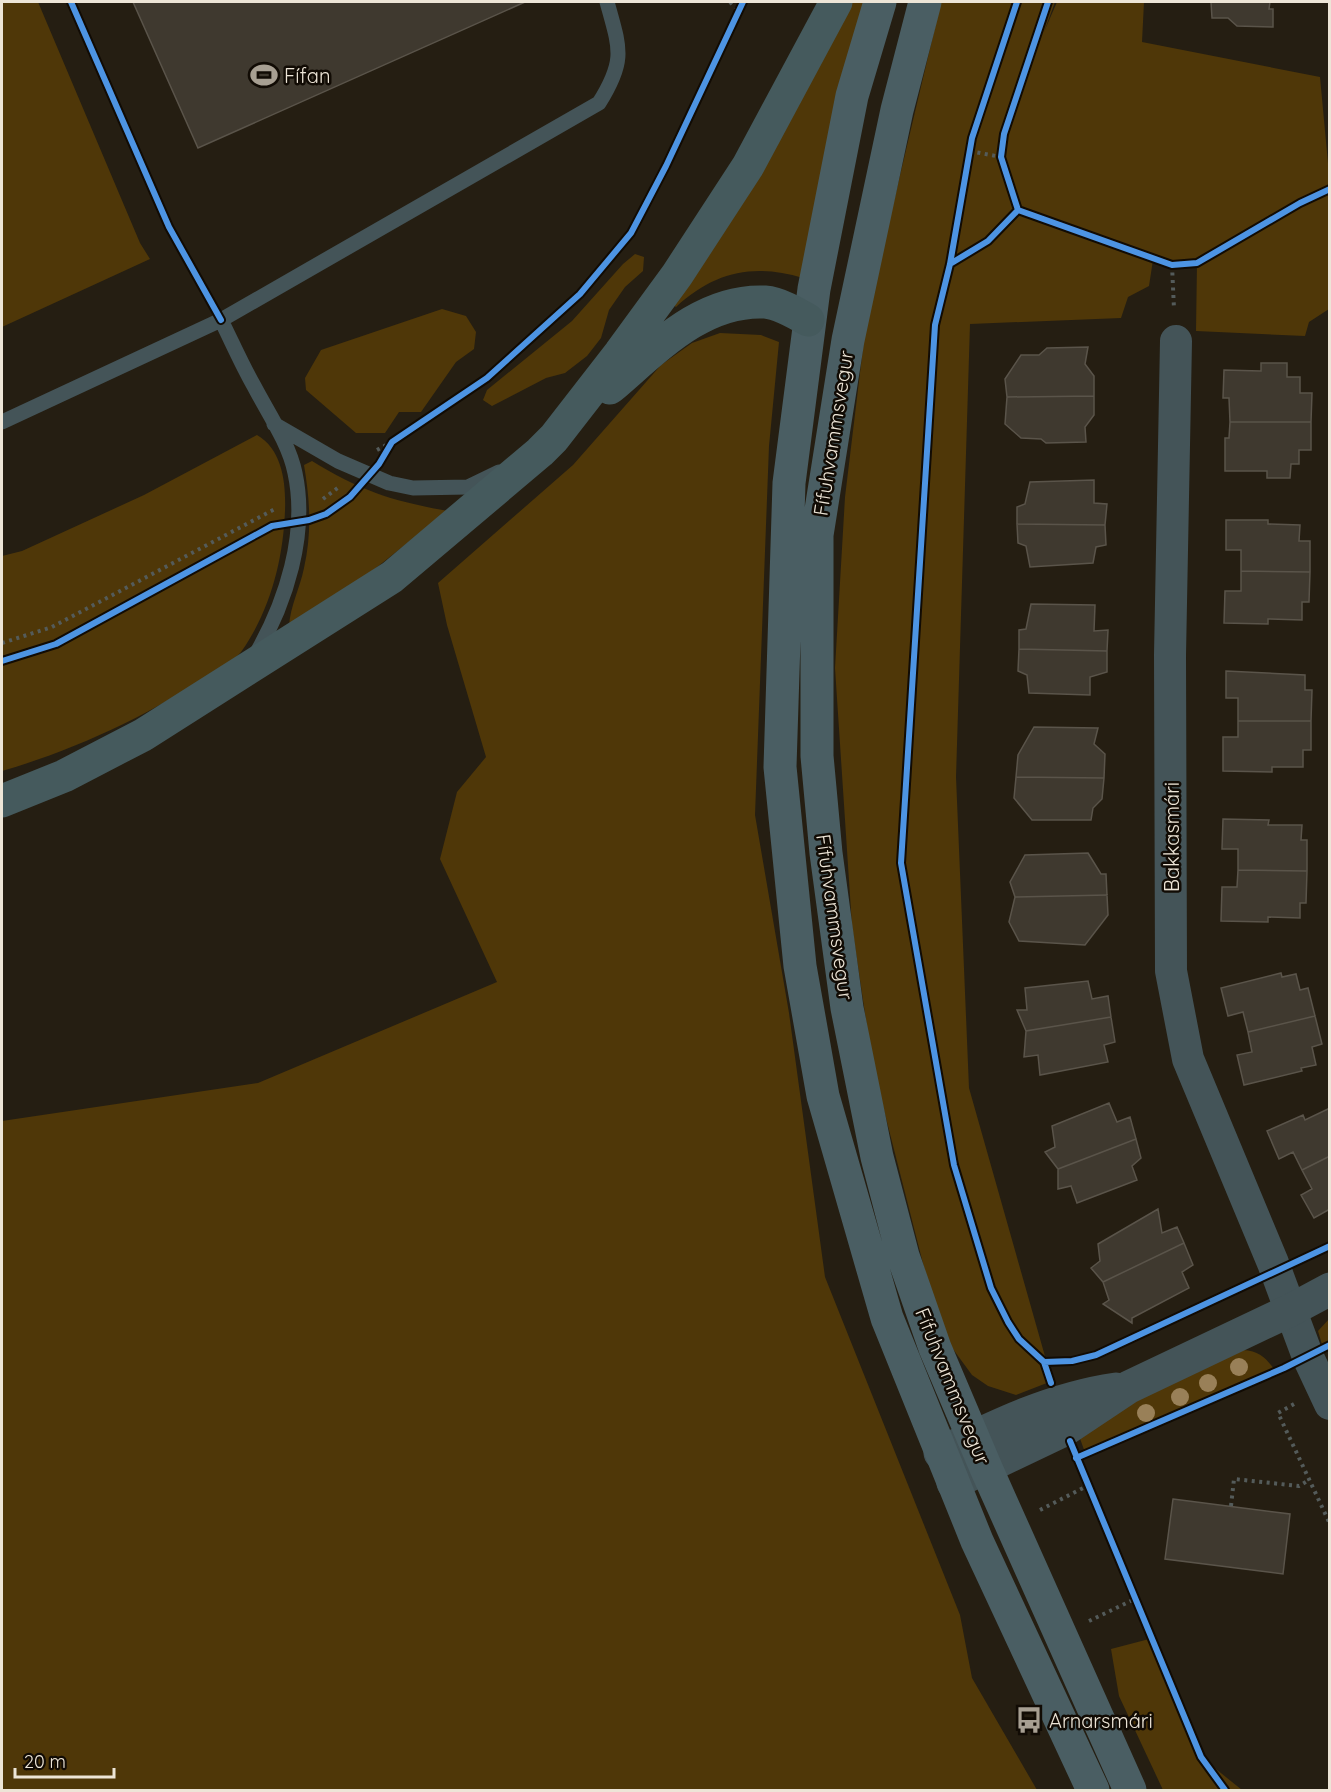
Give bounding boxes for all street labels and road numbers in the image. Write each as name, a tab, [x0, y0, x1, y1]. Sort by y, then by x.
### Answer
street label: Fífuhvammsvegur	[808, 348, 858, 517]
street label: Bakkasmári	[1159, 782, 1184, 892]
street label: Fífuhvammsvegur	[811, 833, 859, 1002]
street label: Fífuhvammsvegur	[910, 1304, 996, 1468]

